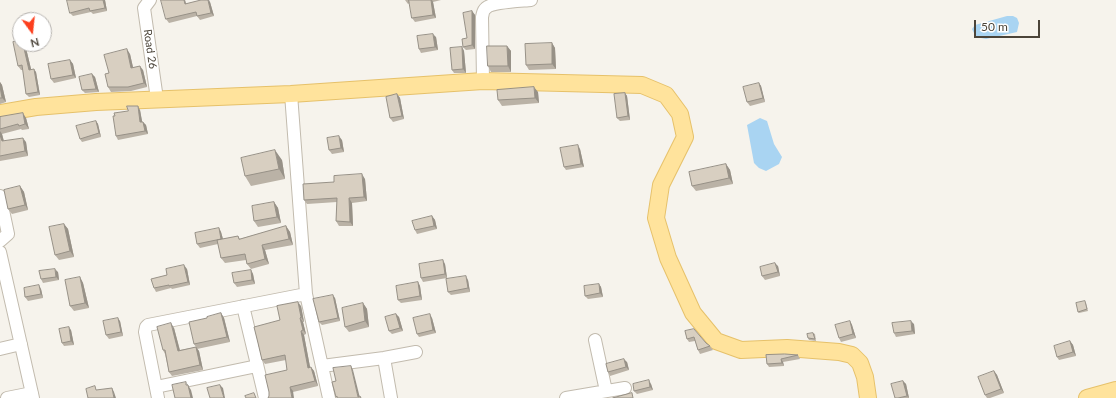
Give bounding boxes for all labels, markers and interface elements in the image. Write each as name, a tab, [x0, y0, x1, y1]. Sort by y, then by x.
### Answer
north arrow	[12, 12, 52, 52]
scale bar	[976, 12, 1042, 38]
text: 50 m	[981, 19, 1008, 34]
street label: Road 26	[141, 28, 159, 70]
text: N	[29, 36, 41, 50]

